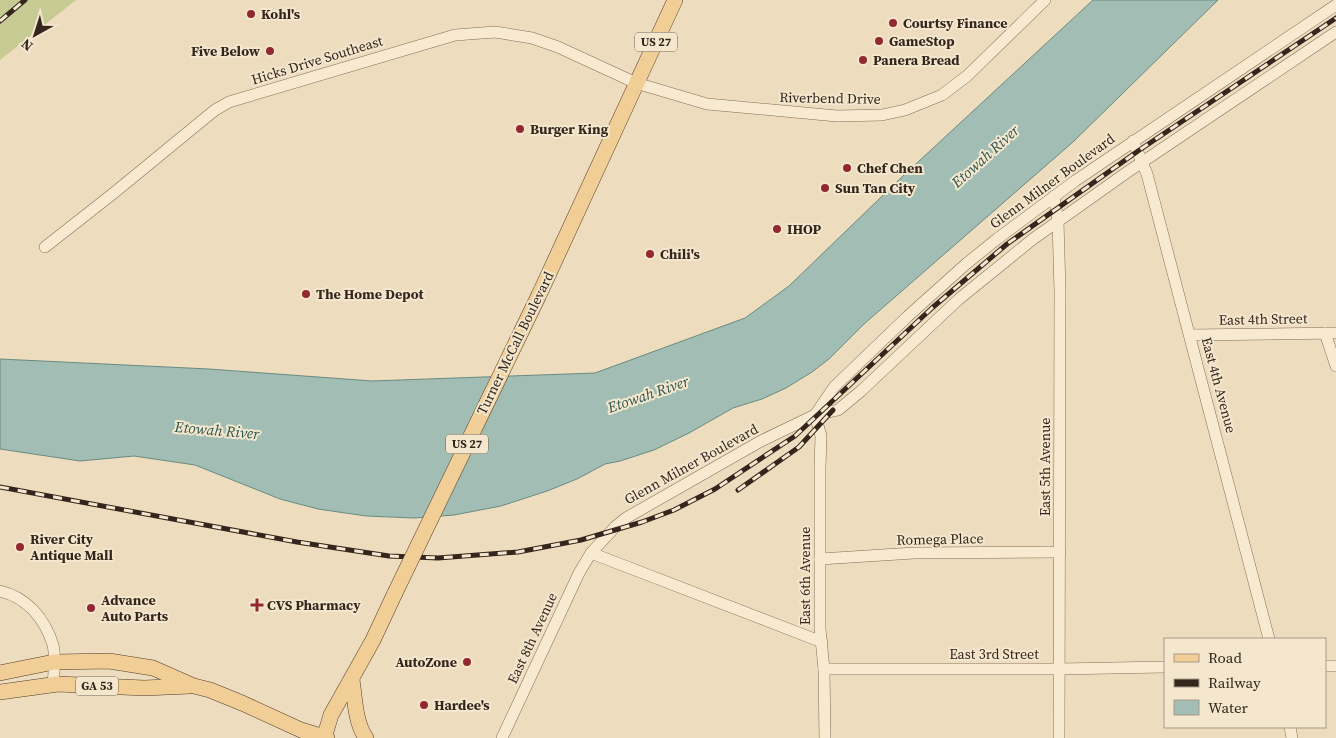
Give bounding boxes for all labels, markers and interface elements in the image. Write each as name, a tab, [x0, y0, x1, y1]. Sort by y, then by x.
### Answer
place label: Kohl's	[261, 4, 301, 24]
marker: Kohl's	[245, 8, 257, 20]
north arrow	[10, 10, 60, 60]
place label: Courtsy Finance	[903, 13, 1008, 33]
marker: Courtsy Finance	[887, 17, 899, 29]
street label: Hicks Drive Southeast	[249, 30, 386, 89]
place label: GameStop	[889, 31, 955, 51]
road number: US 27	[635, 32, 677, 52]
text: N	[17, 34, 37, 56]
marker: GameStop	[873, 35, 885, 47]
place label: Five Below	[191, 41, 260, 61]
marker: Five Below	[264, 45, 276, 57]
place label: Panera Bread	[873, 50, 960, 70]
marker: Panera Bread	[857, 54, 869, 66]
street label: Riverbend Drive	[779, 87, 881, 109]
place label: Burger King	[530, 119, 609, 139]
water label: Etowah River	[946, 119, 1024, 193]
marker: Burger King	[514, 123, 526, 135]
street label: Glenn Milner Boulevard	[985, 129, 1119, 233]
place label: Chef Chen	[857, 158, 923, 178]
marker: Chef Chen	[841, 162, 853, 174]
place label: Sun Tan City	[835, 178, 916, 198]
marker: Sun Tan City	[819, 182, 831, 194]
place label: IHOP	[787, 219, 822, 239]
marker: IHOP	[771, 223, 783, 235]
place label: Chili's	[660, 244, 700, 264]
marker: Chili's	[644, 248, 656, 260]
street label: Turner McCall Boulevard	[472, 268, 558, 418]
place label: The Home Depot	[316, 284, 425, 304]
marker: The Home Depot	[300, 288, 312, 300]
street label: East 4th Street	[1218, 308, 1308, 330]
street label: East 4th Avenue	[1197, 335, 1241, 435]
water label: Etowah River	[604, 370, 692, 418]
water label: Etowah River	[173, 416, 261, 444]
street label: East 5th Avenue	[1035, 418, 1055, 516]
street label: Glenn Milner Boulevard	[620, 419, 762, 509]
road number: US 27	[446, 434, 488, 454]
street label: East 6th Avenue	[795, 527, 815, 625]
street label: Romega Place	[896, 528, 984, 550]
place label: River City Antique Mall	[30, 529, 114, 565]
marker: River City Antique Mall	[14, 541, 26, 553]
street label: East 8th Avenue	[502, 589, 562, 687]
place label: Advance Auto Parts	[101, 590, 169, 626]
place label: CVS Pharmacy	[267, 595, 361, 615]
marker: CVS Pharmacy	[251, 599, 263, 611]
marker: Advance Auto Parts	[85, 602, 97, 614]
legend	[1164, 638, 1326, 728]
street label: East 3rd Street	[949, 644, 1039, 664]
text: Road	[1208, 647, 1242, 668]
place label: AutoZone	[395, 652, 457, 672]
marker: AutoZone	[461, 656, 473, 668]
text: Railway	[1208, 672, 1261, 693]
road number: GA 53	[76, 676, 118, 696]
place label: Hardee's	[434, 695, 490, 715]
text: Water	[1208, 697, 1249, 718]
marker: Hardee's	[418, 699, 430, 711]

